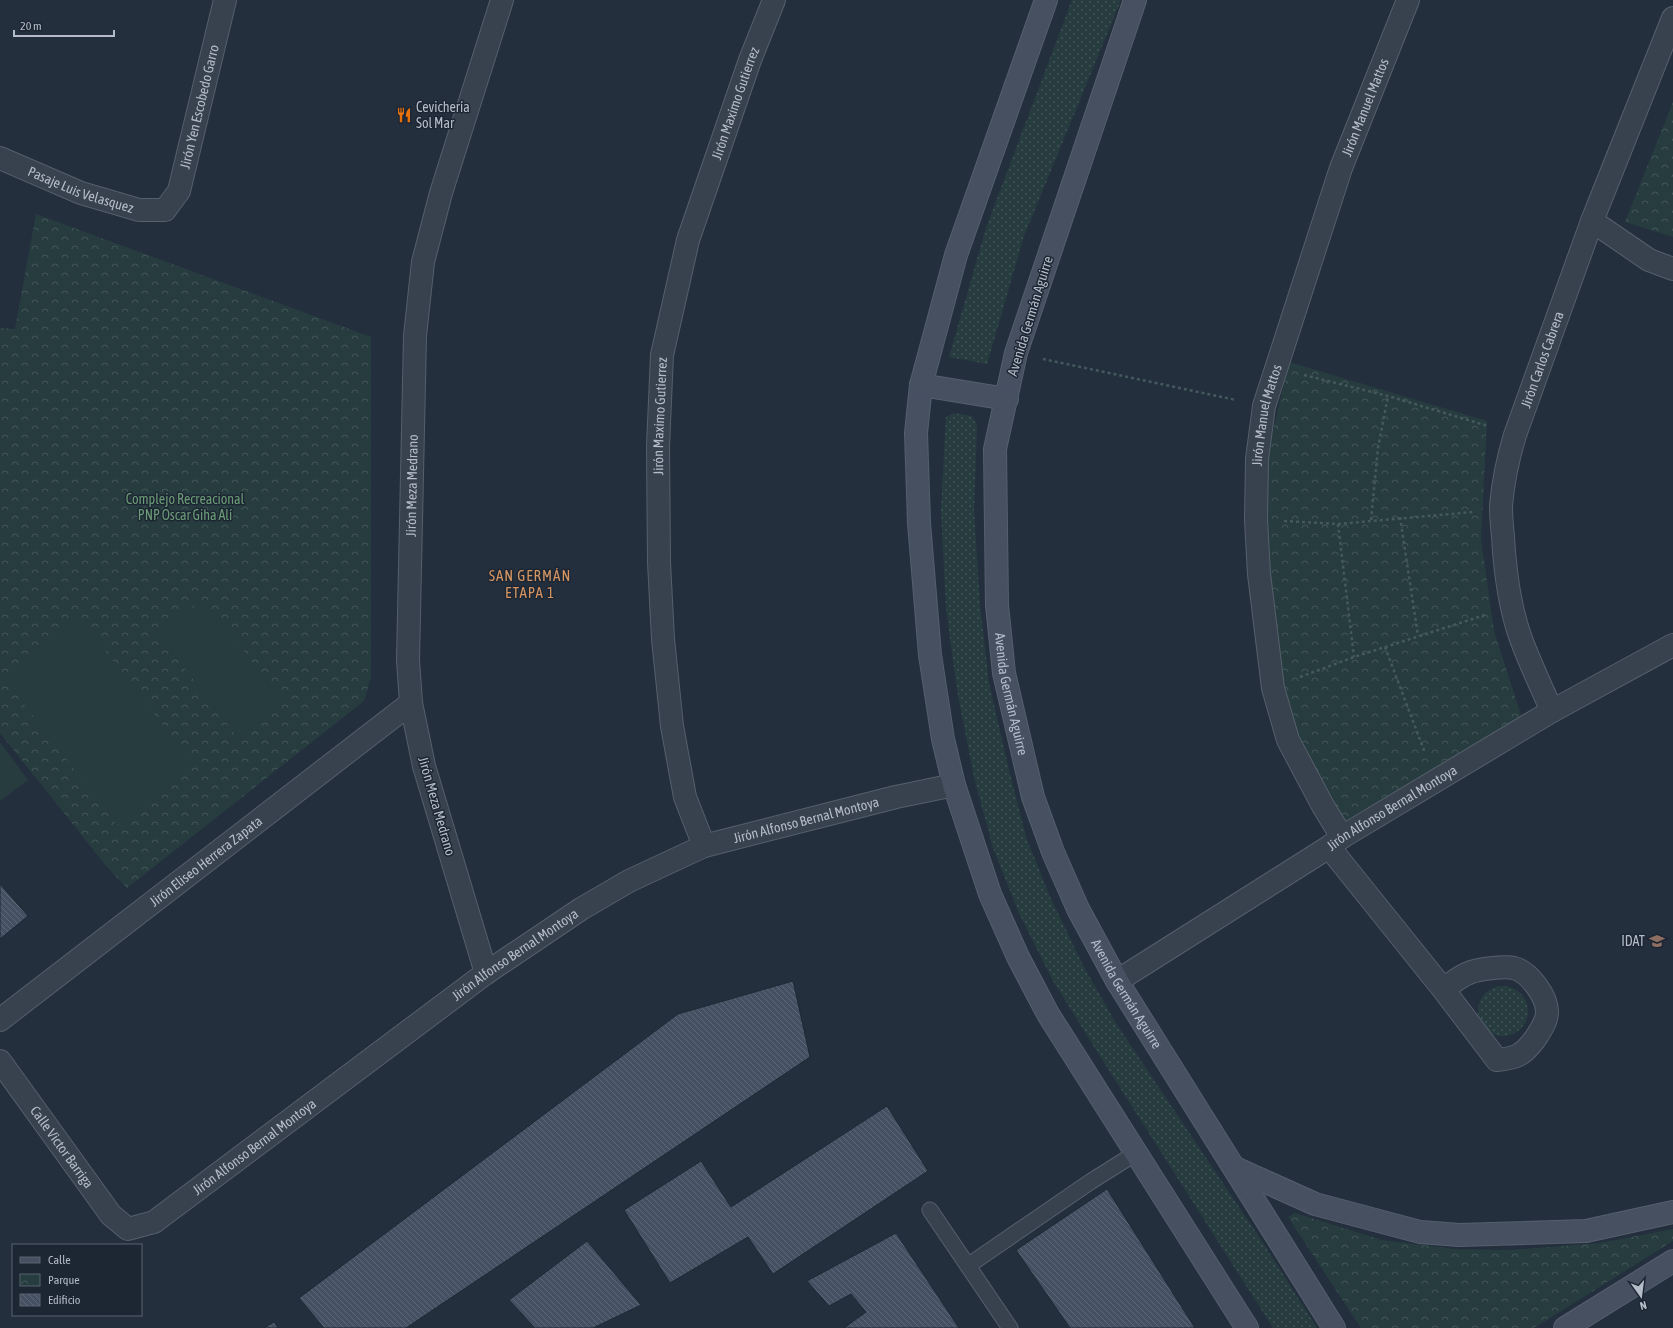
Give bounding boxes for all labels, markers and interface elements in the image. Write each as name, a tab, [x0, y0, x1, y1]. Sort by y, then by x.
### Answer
scale bar	[14, 12, 114, 38]
text: 20 m	[20, 19, 42, 33]
street label: Jirón Yen Escobedo Garro	[177, 43, 222, 170]
street label: Jirón Maximo Gutierrez	[708, 45, 762, 162]
street label: Jirón Manuel Mattos	[1338, 56, 1392, 159]
place label: Cevichería Sol Mar	[416, 99, 470, 131]
restaurant icon: Cevichería Sol Mar	[395, 106, 413, 124]
street label: Pasaje Luis Velasquez	[26, 163, 135, 216]
street label: Avenida Germán Aguirre	[1004, 254, 1056, 378]
street label: Jirón Carlos Cabrera	[1517, 309, 1567, 410]
street label: Jirón Maximo Gutierrez	[650, 357, 670, 475]
street label: Jirón Manuel Mattos	[1249, 362, 1285, 466]
street label: Jirón Meza Medrano	[403, 434, 421, 537]
park label: Complejo Recreacional PNP Oscar Giha Alí	[126, 491, 245, 523]
district label: SAN GERMÁN ETAPA 1	[489, 567, 571, 601]
street label: Avenida Germán Aguirre	[992, 632, 1031, 757]
street label: Jirón Meza Medrano	[415, 755, 459, 857]
street label: Jirón Alfonso Bernal Montoya	[1324, 762, 1460, 854]
street label: Jirón Alfonso Bernal Montoya	[731, 794, 881, 846]
street label: Jirón Eliseo Herrera Zapata	[146, 813, 265, 910]
street label: Jirón Alfonso Bernal Montoya	[449, 905, 581, 1004]
school or university icon: IDAT	[1648, 932, 1666, 950]
place label: IDAT	[1621, 933, 1645, 949]
street label: Avenida Germán Aguirre	[1088, 936, 1165, 1052]
street label: Jirón Alfonso Bernal Montoya	[189, 1096, 319, 1198]
street label: Calle Victor Barriga	[27, 1103, 97, 1191]
legend	[12, 1244, 142, 1316]
text: Calle	[48, 1253, 71, 1267]
text: Parque	[48, 1273, 80, 1287]
north arrow	[1621, 1276, 1661, 1316]
text: Edificio	[48, 1293, 81, 1307]
text: N	[1639, 1299, 1648, 1312]

